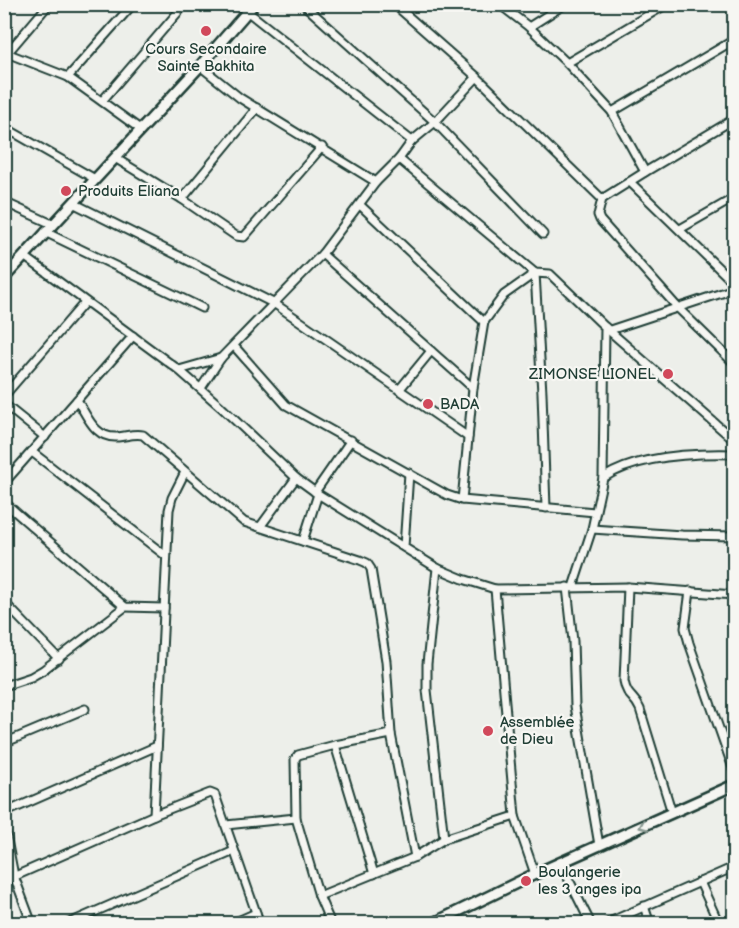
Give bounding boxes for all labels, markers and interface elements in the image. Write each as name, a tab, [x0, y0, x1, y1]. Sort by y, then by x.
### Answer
marker: Cours Secondaire Sainte Bakhita	[199, 24, 213, 38]
place label: Cours Secondaire Sainte Bakhita	[145, 40, 267, 76]
place label: Produits Eliana	[78, 182, 180, 201]
marker: Produits Eliana	[59, 184, 73, 198]
place label: ZIMONSE LIONEL	[528, 365, 656, 384]
marker: ZIMONSE LIONEL	[661, 367, 675, 381]
place label: BADA	[440, 395, 480, 414]
marker: BADA	[421, 397, 435, 411]
place label: Assemblée de Dieu	[500, 713, 575, 749]
marker: Assemblée de Dieu	[481, 724, 495, 738]
one-way arrow	[638, 819, 649, 831]
place label: Boulangerie les 3 anges ipa	[538, 863, 642, 899]
marker: Boulangerie les 3 anges ipa	[519, 874, 533, 888]

